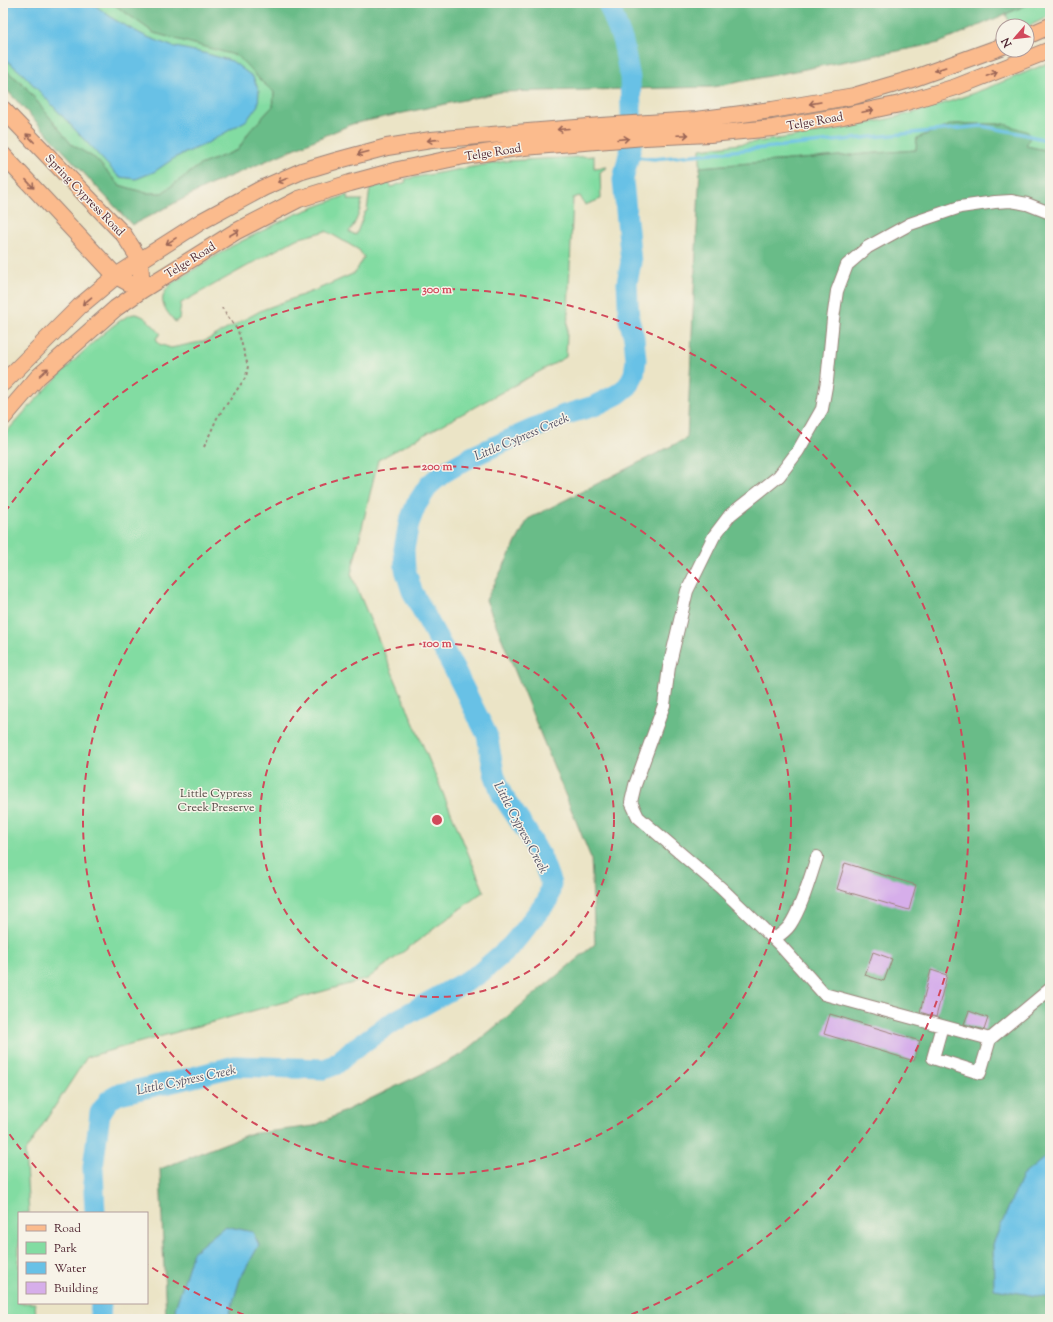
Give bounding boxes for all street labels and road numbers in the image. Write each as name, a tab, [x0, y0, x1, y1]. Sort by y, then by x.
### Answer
street label: Telge Road	[786, 108, 845, 136]
street label: Telge Road	[464, 140, 523, 166]
street label: Spring Cypress Road	[40, 150, 129, 241]
street label: Telge Road	[162, 238, 220, 284]

